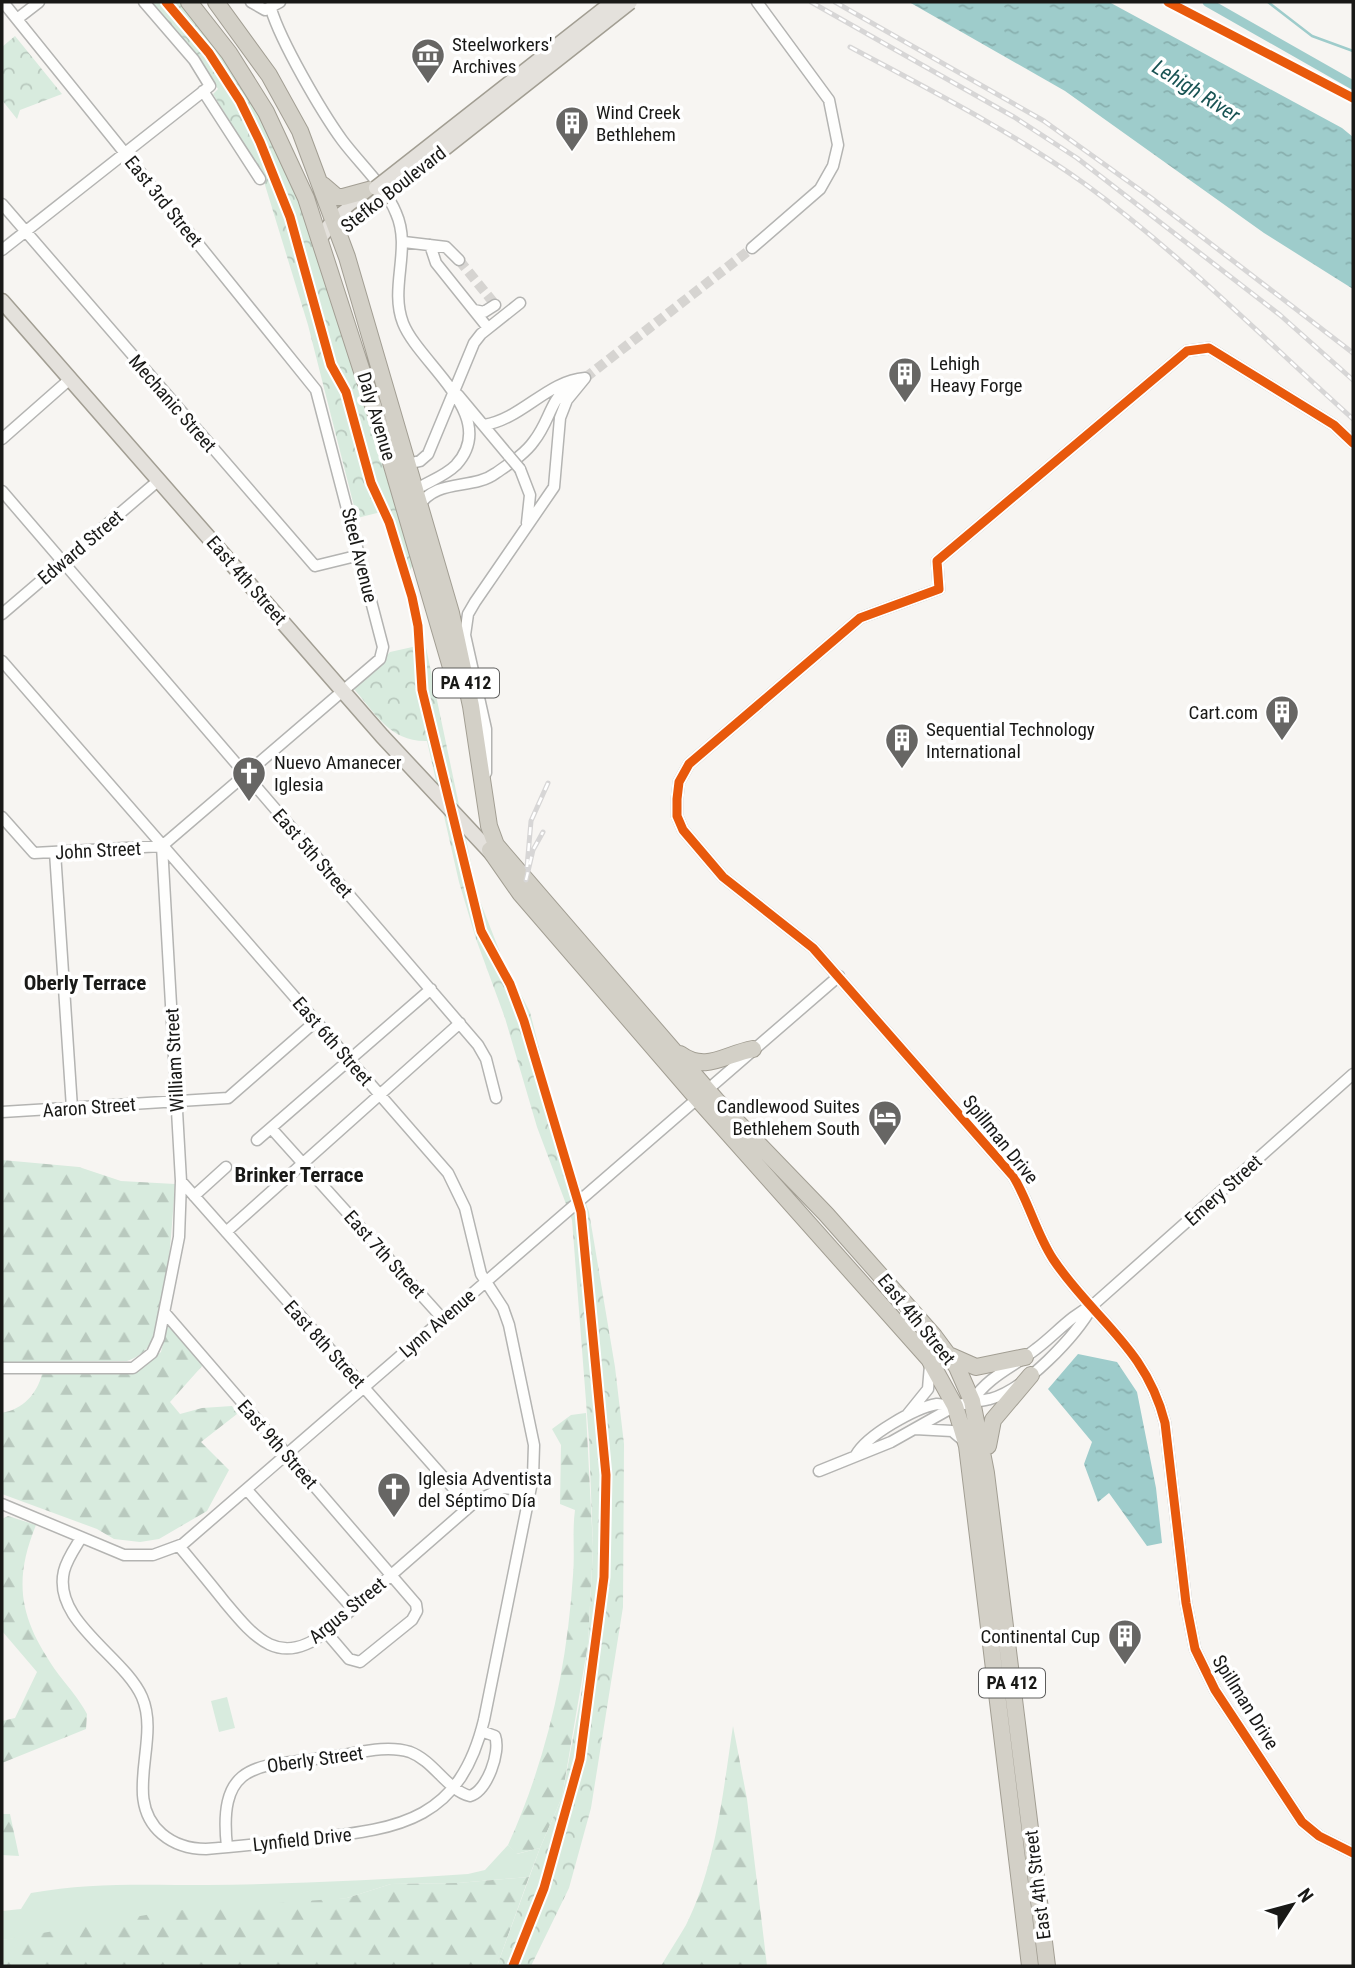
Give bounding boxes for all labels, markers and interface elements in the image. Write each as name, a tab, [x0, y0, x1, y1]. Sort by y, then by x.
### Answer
place label: Steelworkers' Archives	[452, 33, 552, 78]
museum icon: Steelworkers' Archives	[409, 36, 447, 85]
water label: Lehigh River	[1148, 55, 1245, 128]
place label: Wind Creek Bethlehem	[596, 101, 681, 146]
building icon: Wind Creek Bethlehem	[553, 104, 591, 153]
street label: Stefko Boulevard	[336, 141, 451, 238]
street label: East 3rd Street	[120, 151, 207, 251]
street label: Mechanic Street	[124, 350, 221, 457]
place label: Lehigh Heavy Forge	[930, 352, 1023, 397]
building icon: Lehigh Heavy Forge	[886, 355, 924, 404]
street label: Daly Avenue	[352, 369, 401, 463]
street label: Edward Street	[33, 505, 128, 590]
street label: Steel Avenue	[337, 505, 382, 605]
street label: East 4th Street	[202, 531, 291, 629]
road number: PA 412	[433, 668, 499, 698]
building icon: Cart.com	[1263, 693, 1301, 742]
place label: Cart.com	[1189, 701, 1258, 724]
place label: Sequential Technology International	[926, 718, 1095, 763]
building icon: Sequential Technology International	[883, 721, 921, 770]
place label: Nuevo Amanecer Iglesia	[274, 751, 402, 796]
church icon: Nuevo Amanecer Iglesia	[230, 754, 268, 803]
street label: East 5th Street	[268, 804, 357, 902]
street label: John Street	[54, 837, 142, 864]
district label: Oberly Terrace	[24, 971, 146, 995]
street label: East 6th Street	[288, 992, 377, 1090]
street label: William Street	[160, 1007, 189, 1113]
street label: Spillman Drive	[958, 1090, 1043, 1188]
street label: Aaron Street	[42, 1093, 136, 1122]
place label: Candlewood Suites Bethlehem South	[716, 1095, 860, 1140]
hotel icon: Candlewood Suites Bethlehem South	[866, 1098, 904, 1147]
street label: Emery Street	[1180, 1150, 1266, 1231]
district label: Brinker Terrace	[234, 1163, 364, 1187]
street label: East 7th Street	[339, 1206, 430, 1303]
street label: East 4th Street	[873, 1269, 960, 1369]
street label: Lynn Avenue	[395, 1284, 480, 1363]
street label: East 8th Street	[279, 1296, 370, 1393]
street label: East 9th Street	[233, 1395, 322, 1493]
place label: Iglesia Adventista del Séptimo Día	[418, 1467, 552, 1512]
church icon: Iglesia Adventista del Séptimo Día	[375, 1470, 413, 1519]
street label: Argus Street	[304, 1572, 391, 1648]
building icon: Continental Cup	[1106, 1617, 1144, 1666]
place label: Continental Cup	[980, 1625, 1100, 1648]
street label: Spillman Drive	[1207, 1651, 1284, 1754]
road number: PA 412	[979, 1668, 1045, 1698]
street label: Oberly Street	[266, 1741, 365, 1778]
street label: Lynfield Drive	[252, 1823, 353, 1856]
street label: East 4th Street	[1019, 1829, 1056, 1941]
north arrow	[1257, 1870, 1327, 1940]
text: N	[1293, 1884, 1318, 1907]

